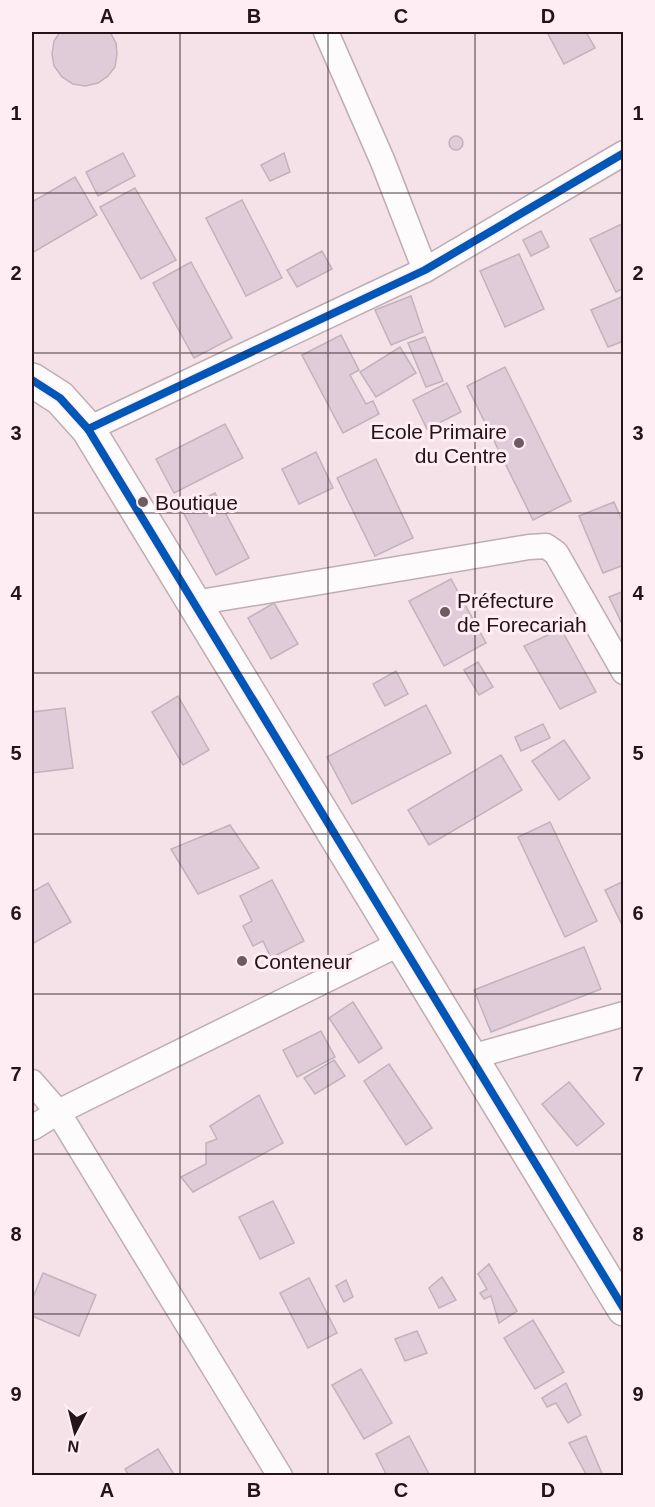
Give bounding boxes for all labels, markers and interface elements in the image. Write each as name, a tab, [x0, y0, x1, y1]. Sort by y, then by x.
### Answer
text: A	[100, 5, 114, 27]
text: B	[247, 5, 261, 27]
text: C	[394, 5, 408, 27]
text: D	[541, 5, 555, 27]
text: 1	[10, 102, 22, 124]
text: 1	[632, 102, 644, 124]
text: 2	[10, 262, 22, 284]
text: 2	[632, 262, 644, 284]
place label: Ecole Primaire du Centre	[370, 420, 507, 467]
text: 3	[10, 422, 22, 444]
text: 3	[632, 422, 644, 444]
marker: Ecole Primaire du Centre	[512, 436, 526, 450]
place label: Boutique	[155, 491, 238, 514]
marker: Boutique	[136, 495, 150, 509]
text: 4	[10, 582, 22, 604]
text: 4	[632, 582, 644, 604]
place label: Préfecture de Forecariah	[457, 589, 587, 636]
marker: Préfecture de Forecariah	[438, 605, 452, 619]
text: 5	[10, 742, 22, 764]
text: 5	[632, 742, 644, 764]
text: 6	[10, 902, 22, 924]
text: 6	[632, 902, 644, 924]
place label: Conteneur	[254, 950, 352, 973]
marker: Conteneur	[235, 954, 249, 968]
text: 7	[10, 1063, 22, 1085]
text: 7	[632, 1063, 644, 1085]
text: 8	[10, 1223, 22, 1245]
text: 8	[632, 1223, 644, 1245]
text: 9	[10, 1383, 22, 1405]
text: 9	[632, 1383, 644, 1405]
north arrow	[45, 1402, 105, 1462]
text: N	[66, 1437, 80, 1456]
text: A	[100, 1479, 114, 1501]
text: B	[247, 1479, 261, 1501]
text: C	[394, 1479, 408, 1501]
text: D	[541, 1479, 555, 1501]

